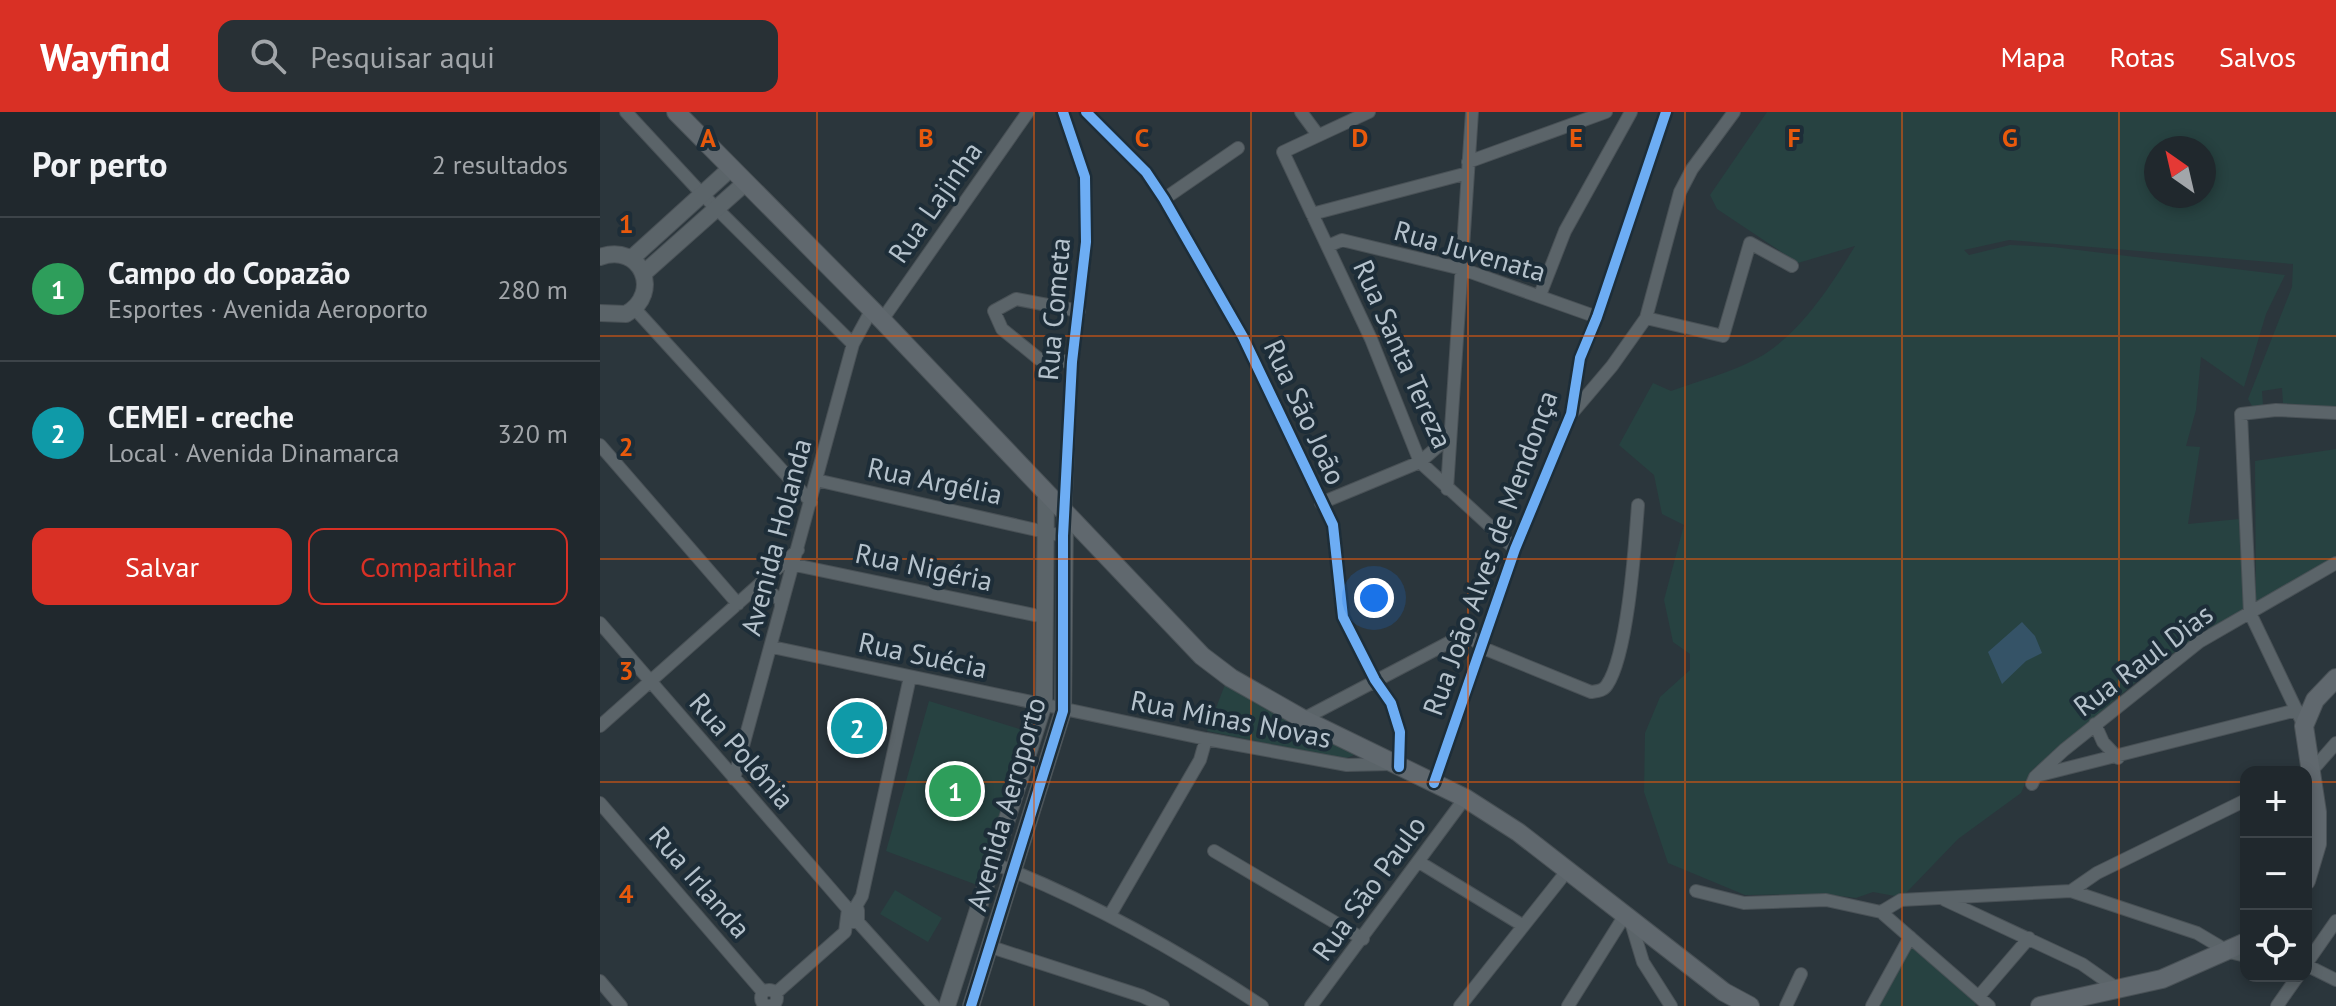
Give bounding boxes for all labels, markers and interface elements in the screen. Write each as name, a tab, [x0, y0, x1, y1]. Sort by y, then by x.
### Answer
search box	[218, 20, 778, 92]
text: Wayfind	[40, 32, 170, 81]
icon: search	[246, 34, 290, 78]
text: Pesquisar aqui	[310, 37, 495, 76]
text: Mapa	[2001, 38, 2066, 75]
text: Rotas	[2110, 38, 2175, 75]
text: Salvos	[2219, 38, 2296, 75]
text: A	[700, 121, 716, 154]
text: B	[918, 121, 934, 154]
text: C	[1135, 121, 1149, 154]
text: D	[1352, 121, 1368, 154]
text: E	[1569, 121, 1583, 154]
text: F	[1787, 121, 1801, 154]
text: G	[2002, 121, 2018, 154]
street label: Rua Lajinha	[879, 134, 990, 270]
north arrow	[2144, 136, 2216, 208]
text: Por perto	[32, 142, 168, 186]
text: 2 resultados	[432, 148, 568, 181]
text: 1	[619, 207, 633, 240]
street label: Rua Juvenata	[1390, 211, 1550, 290]
street label: Rua Cometa	[1029, 236, 1078, 382]
text: Campo do Copazão	[108, 253, 350, 292]
street label: Rua Santa Tereza	[1345, 254, 1462, 454]
text: 1	[51, 273, 65, 306]
text: 280 m	[497, 273, 568, 306]
text: Esportes · Avenida Aeroporto	[108, 292, 428, 325]
street label: Rua São João	[1256, 333, 1355, 490]
street label: Rua João Alves de Mendonça	[1413, 385, 1566, 720]
text: CEMEI - creche	[108, 397, 294, 436]
text: 2	[51, 417, 65, 450]
text: 320 m	[497, 417, 568, 450]
text: 2	[619, 430, 633, 463]
street label: Avenida Holanda	[731, 434, 820, 639]
text: Local · Avenida Dinamarca	[108, 436, 399, 469]
street label: Rua Argélia	[864, 448, 1006, 513]
button: Salvar	[32, 528, 292, 605]
button: Compartilhar	[308, 528, 568, 605]
street label: Rua Nigéria	[852, 534, 996, 599]
your location	[1354, 578, 1394, 618]
street label: Rua Raul Dias	[2066, 595, 2220, 724]
street label: Rua Suécia	[855, 623, 991, 686]
text: 3	[619, 654, 633, 687]
street label: Rua Minas Novas	[1128, 681, 1335, 756]
street label: Rua Polônia	[682, 685, 803, 817]
street label: Avenida Aeroporto	[957, 693, 1054, 915]
pin: 2	[831, 698, 883, 758]
pin: 1	[929, 761, 981, 821]
map controls	[2240, 766, 2312, 982]
button: +	[2240, 766, 2312, 838]
street label: Rua São Paulo	[1303, 808, 1434, 968]
street label: Rua Irlanda	[642, 818, 759, 945]
button: −	[2240, 838, 2312, 910]
text: 4	[619, 877, 634, 910]
button: locate	[2240, 910, 2312, 982]

